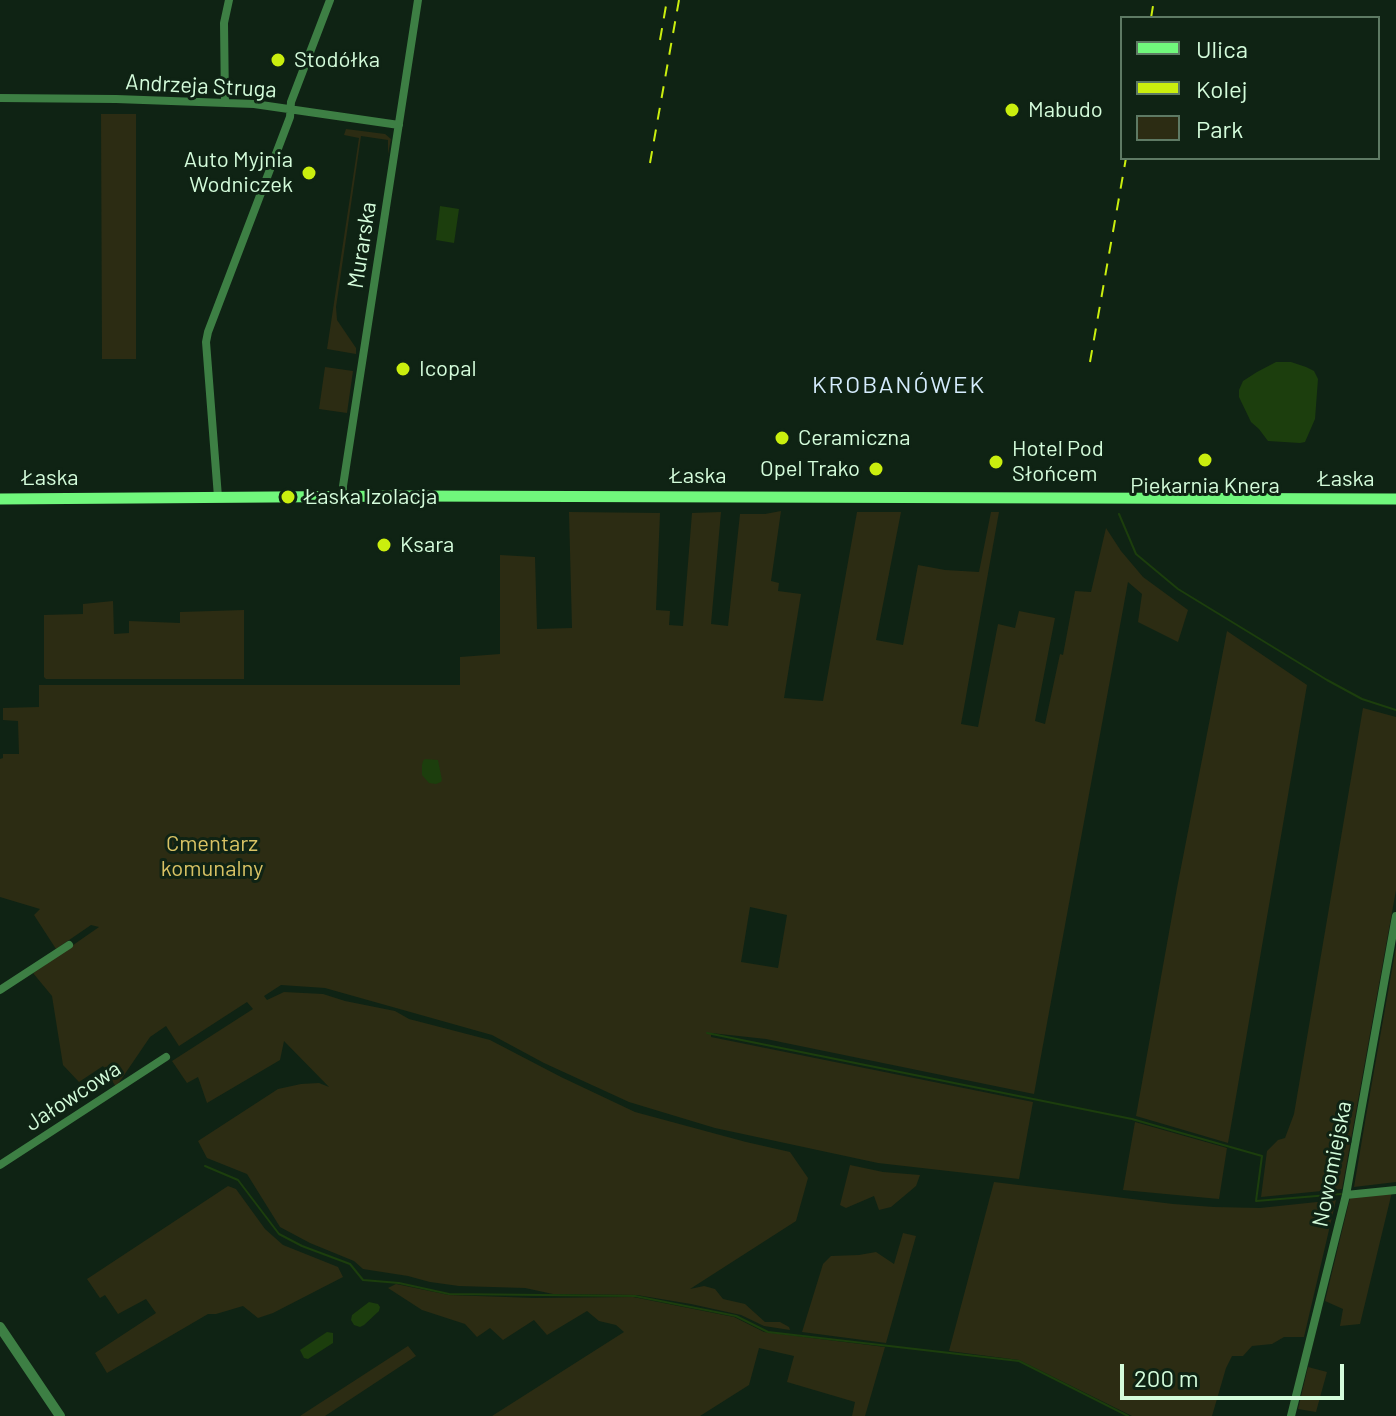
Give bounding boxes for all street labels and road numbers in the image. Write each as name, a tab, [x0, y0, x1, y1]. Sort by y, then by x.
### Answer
street label: Andrzeja Struga	[125, 69, 277, 103]
street label: Murarska	[342, 200, 382, 290]
street label: Łaska	[669, 463, 727, 489]
street label: Łaska	[21, 465, 79, 491]
street label: Łaska	[1317, 466, 1375, 492]
street label: Jałowcowa	[20, 1055, 126, 1137]
street label: Nowomiejska	[1307, 1099, 1357, 1229]

